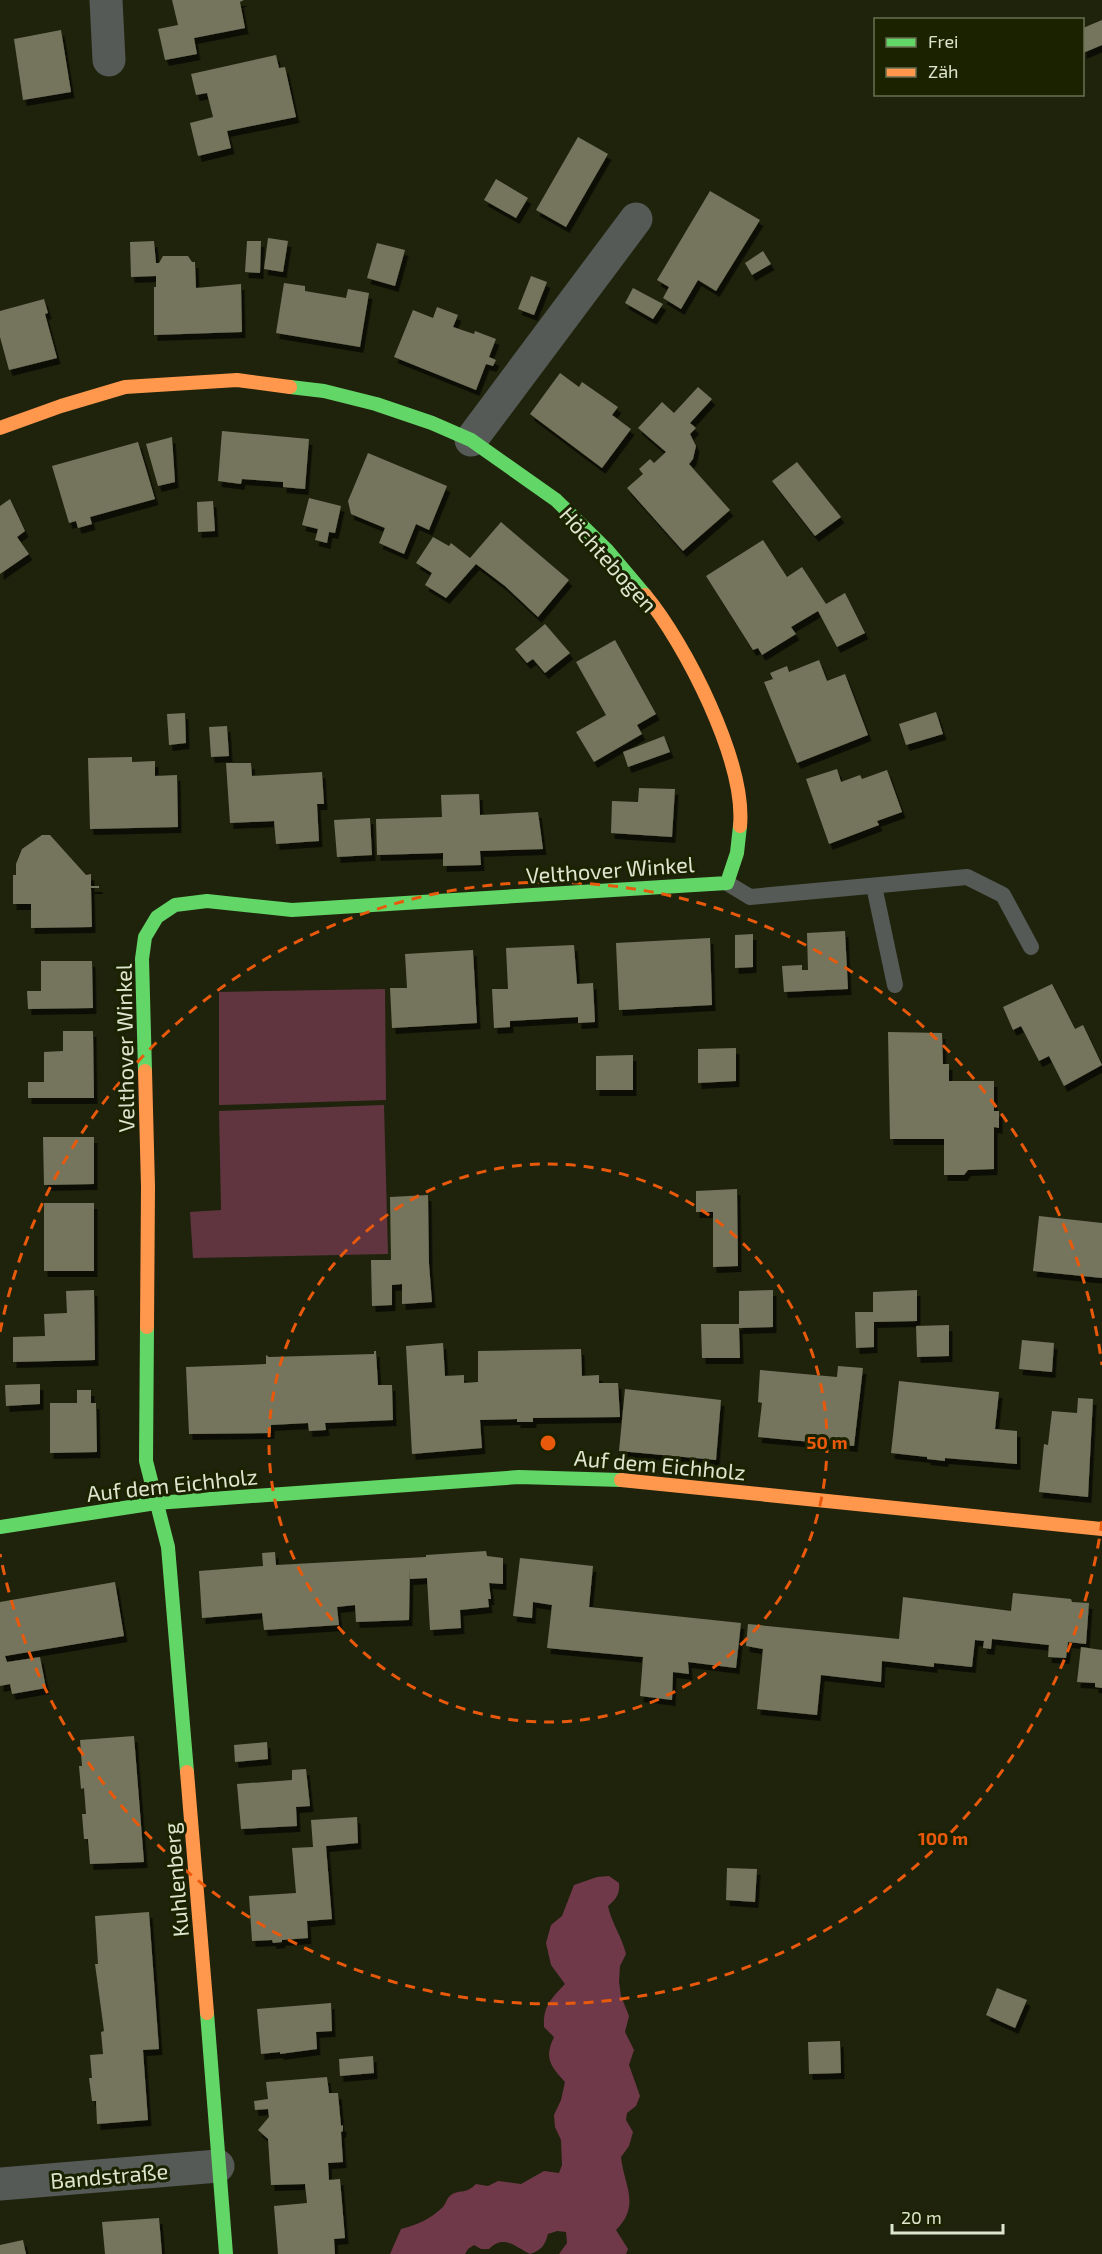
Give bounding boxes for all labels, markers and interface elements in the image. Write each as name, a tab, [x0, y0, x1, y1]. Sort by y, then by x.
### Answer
legend	[874, 18, 1084, 96]
text: Frei	[928, 30, 959, 52]
text: Zäh	[928, 60, 959, 82]
street label: Höchtebogen	[555, 501, 663, 617]
street label: Velthover Winkel	[525, 850, 696, 888]
street label: Velthover Winkel	[110, 963, 138, 1133]
text: 50 m	[806, 1431, 848, 1453]
centre of rings	[538, 1433, 558, 1453]
street label: Auf dem Eichholz	[573, 1444, 747, 1484]
street label: Auf dem Eichholz	[85, 1462, 259, 1506]
street label: Kuhlenberg	[157, 1822, 193, 1938]
text: 100 m	[918, 1827, 968, 1849]
street label: Bandstraße	[49, 2157, 169, 2193]
scale bar	[892, 2197, 1003, 2235]
text: 20 m	[901, 2206, 942, 2228]

